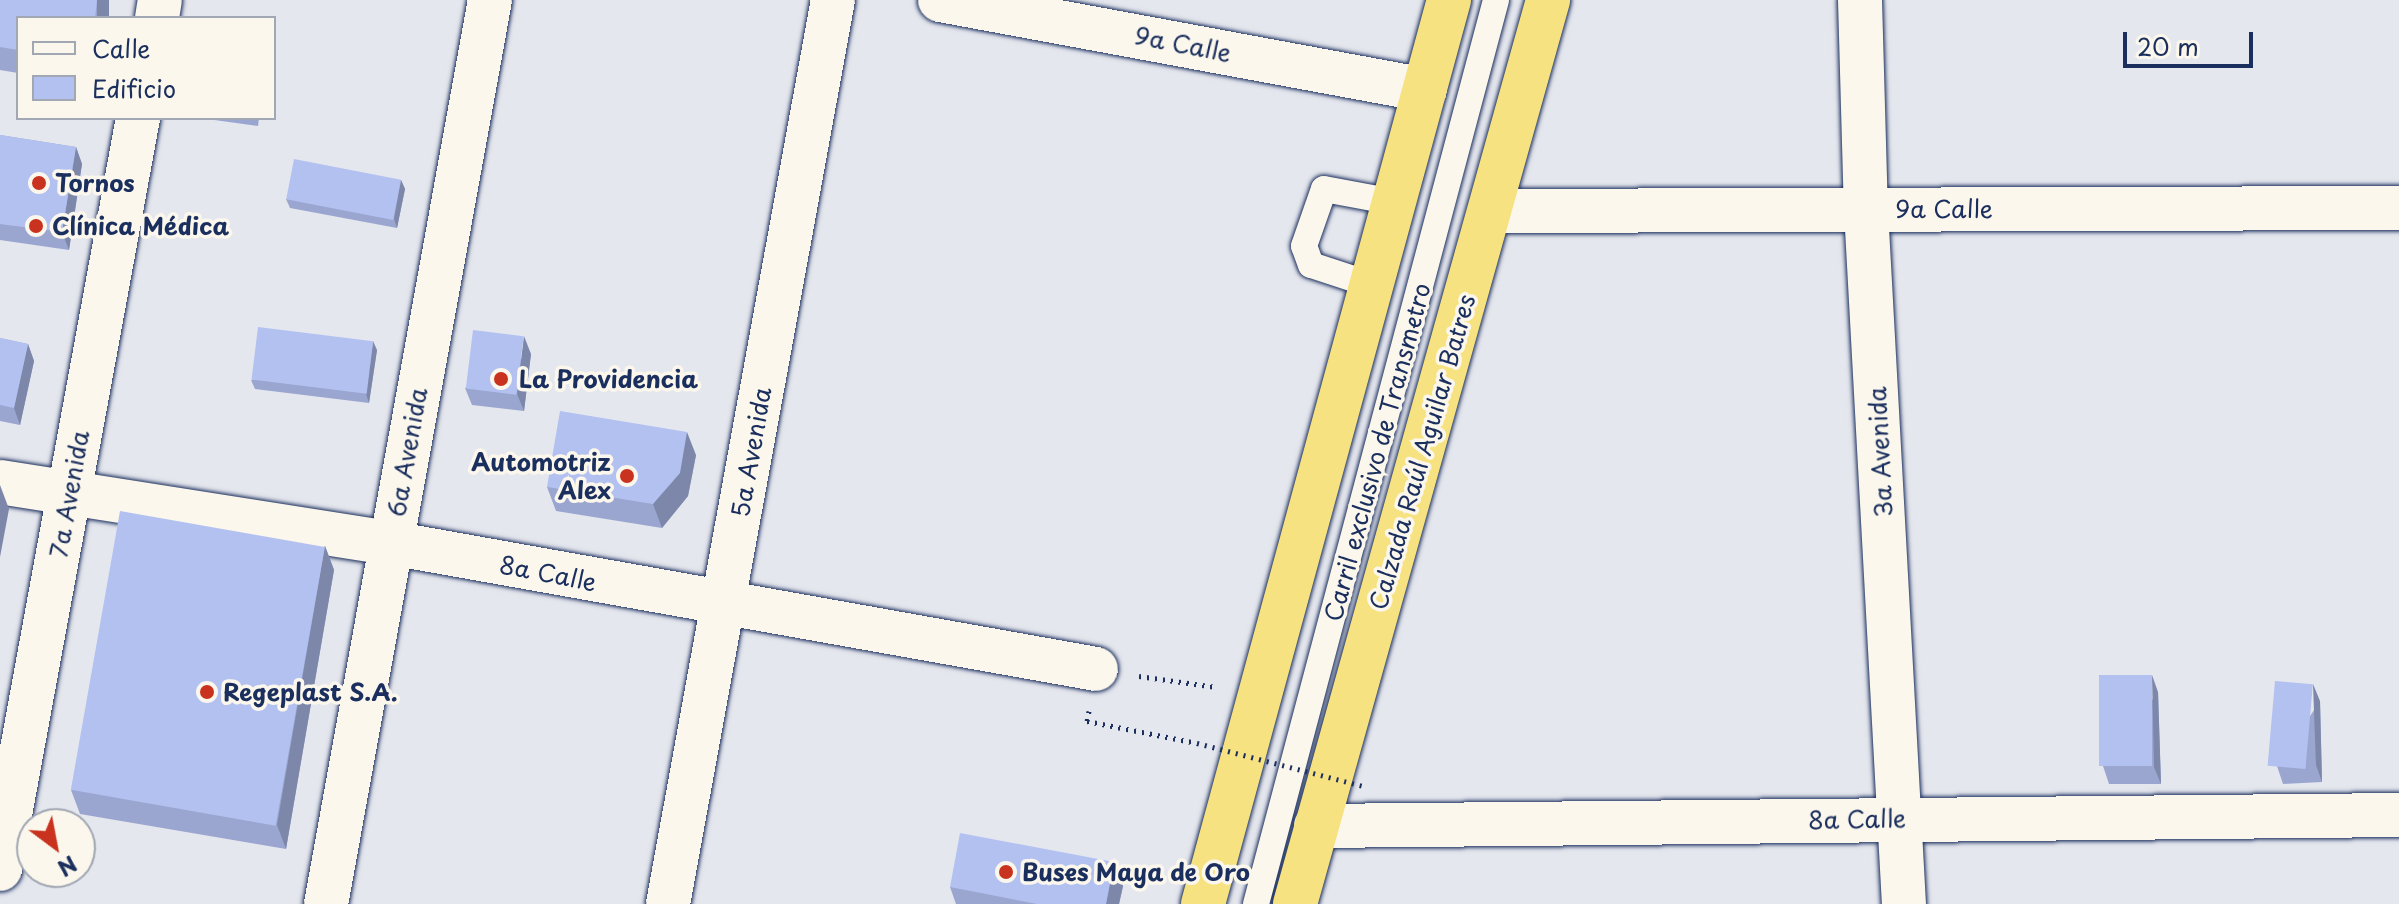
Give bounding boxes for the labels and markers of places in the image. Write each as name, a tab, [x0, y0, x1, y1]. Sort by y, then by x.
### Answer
place label: Tornos	[55, 169, 135, 197]
marker: Tornos	[30, 174, 48, 192]
place label: Clínica Médica	[52, 212, 230, 240]
marker: Clínica Médica	[27, 217, 45, 235]
place label: La Providencia	[519, 365, 699, 393]
marker: La Providencia	[490, 368, 512, 390]
place label: Automotriz Alex	[471, 448, 611, 504]
marker: Automotriz Alex	[618, 467, 636, 485]
place label: Regeplast S.A.	[223, 678, 397, 706]
marker: Regeplast S.A.	[198, 683, 216, 701]
place label: Buses Maya de Oro	[1022, 858, 1254, 886]
marker: Buses Maya de Oro	[997, 863, 1015, 881]

